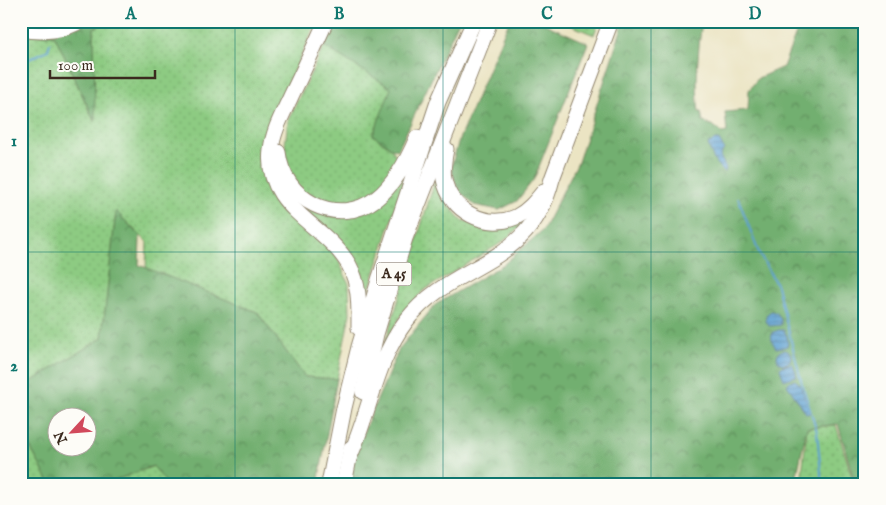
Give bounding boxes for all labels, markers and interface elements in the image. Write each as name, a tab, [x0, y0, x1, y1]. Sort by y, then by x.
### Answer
text: A	[125, 5, 138, 25]
text: B	[334, 5, 345, 25]
text: C	[541, 5, 553, 25]
text: D	[749, 5, 762, 25]
scale bar	[50, 48, 155, 80]
text: 100 m	[58, 56, 94, 75]
text: 1	[11, 132, 17, 152]
road number: A 45	[376, 262, 412, 286]
text: 2	[10, 357, 18, 377]
north arrow	[48, 408, 98, 458]
text: N	[50, 428, 72, 448]

